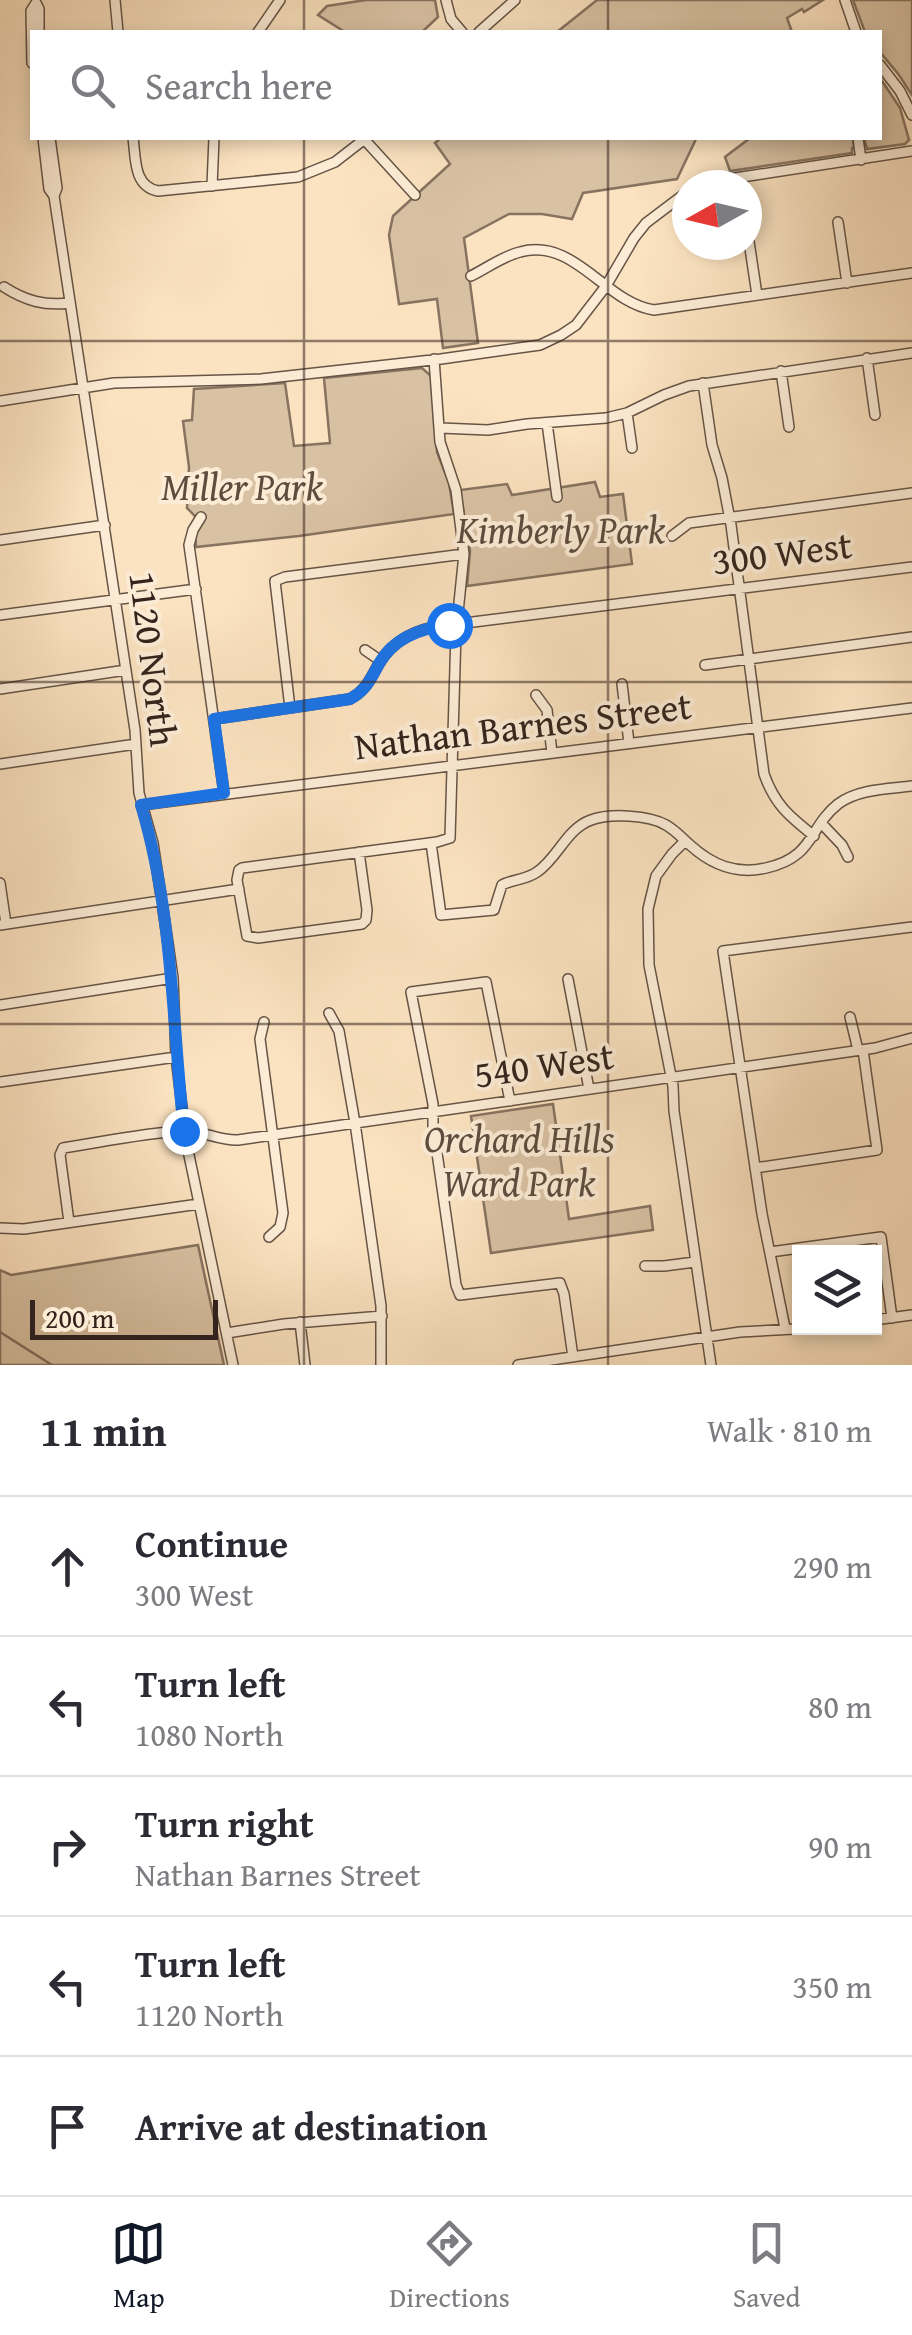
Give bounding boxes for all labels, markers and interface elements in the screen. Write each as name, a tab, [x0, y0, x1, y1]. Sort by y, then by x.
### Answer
search box	[30, 30, 882, 140]
text: Search here	[145, 57, 333, 113]
icon: search	[65, 58, 120, 113]
north arrow	[672, 170, 762, 260]
park label: Miller Park	[161, 458, 323, 514]
park label: Kimberly Park	[456, 501, 666, 557]
street label: 300 West	[709, 516, 855, 588]
street label: 1120 North	[115, 568, 193, 750]
route start	[427, 603, 473, 649]
street label: Nathan Barnes Street	[351, 677, 695, 773]
street label: 540 West	[470, 1027, 617, 1102]
route end	[162, 1109, 208, 1155]
park label: Orchard Hills Ward Park	[424, 1110, 615, 1210]
map controls	[792, 1245, 882, 1335]
button: layers	[792, 1245, 882, 1335]
scale bar	[30, 1295, 218, 1340]
text: 200 m	[45, 1297, 114, 1338]
text: 11 min	[40, 1400, 167, 1461]
text: Walk · 810 m	[707, 1407, 872, 1454]
text: Continue	[135, 1515, 288, 1571]
icon: ahead	[40, 1539, 95, 1594]
text: 290 m	[793, 1543, 872, 1590]
text: 300 West	[135, 1571, 253, 1618]
text: Turn left	[135, 1655, 286, 1711]
icon: left	[40, 1679, 95, 1734]
text: 80 m	[808, 1683, 872, 1730]
text: 1080 North	[135, 1711, 283, 1758]
text: Turn right	[135, 1795, 314, 1851]
icon: right	[40, 1819, 95, 1874]
text: 90 m	[808, 1823, 872, 1870]
text: Nathan Barnes Street	[135, 1851, 421, 1898]
text: Turn left	[135, 1935, 286, 1991]
icon: left	[40, 1959, 95, 2014]
text: 350 m	[793, 1963, 872, 2010]
text: 1120 North	[135, 1991, 283, 2038]
text: Arrive at destination	[135, 2098, 488, 2154]
icon: arrive	[40, 2099, 95, 2154]
tab: Map	[111, 2216, 166, 2317]
tab: Directions	[389, 2216, 510, 2317]
tab: Saved	[733, 2216, 801, 2317]

